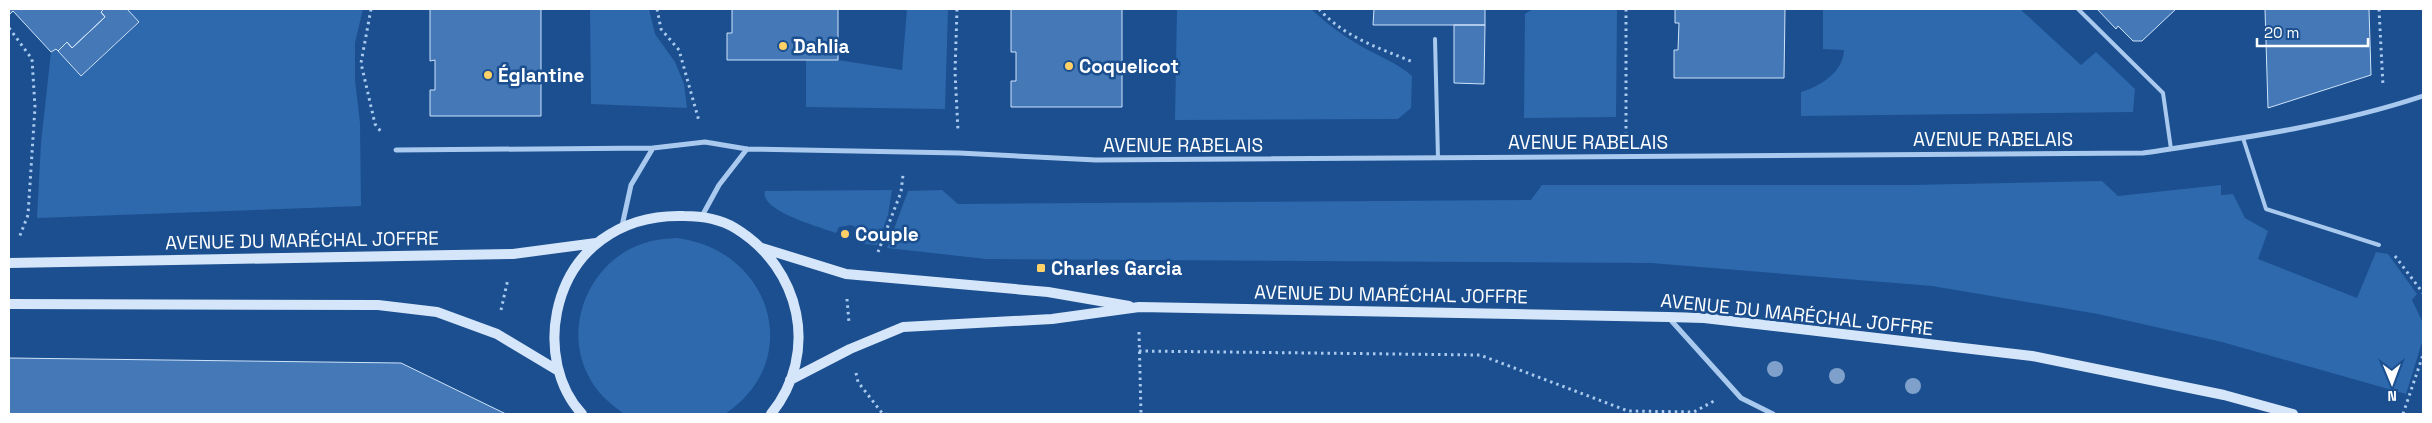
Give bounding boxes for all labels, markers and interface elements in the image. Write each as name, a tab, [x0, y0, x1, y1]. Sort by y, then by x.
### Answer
scale bar	[2257, 15, 2368, 47]
text: 20 m	[2264, 23, 2299, 42]
place label: Dahlia	[793, 34, 849, 59]
marker: Dahlia	[777, 40, 789, 52]
place label: Coquelicot	[1079, 54, 1179, 79]
marker: Coquelicot	[1063, 60, 1075, 72]
place label: Églantine	[498, 63, 585, 88]
marker: Églantine	[482, 69, 494, 81]
street label: AVENUE RABELAIS	[1913, 127, 2073, 152]
street label: AVENUE RABELAIS	[1508, 130, 1668, 155]
street label: AVENUE RABELAIS	[1103, 133, 1263, 158]
place label: Couple	[855, 222, 919, 247]
street label: AVENUE DU MARÉCHAL JOFFRE	[165, 226, 439, 255]
marker: Couple	[839, 228, 851, 240]
place label: Charles Garcia	[1051, 256, 1182, 281]
marker: Charles Garcia	[1035, 262, 1047, 274]
street label: AVENUE DU MARÉCHAL JOFFRE	[1254, 280, 1528, 309]
street label: AVENUE DU MARÉCHAL JOFFRE	[1659, 288, 1934, 341]
north arrow	[2367, 358, 2417, 408]
text: N	[2387, 387, 2397, 405]

